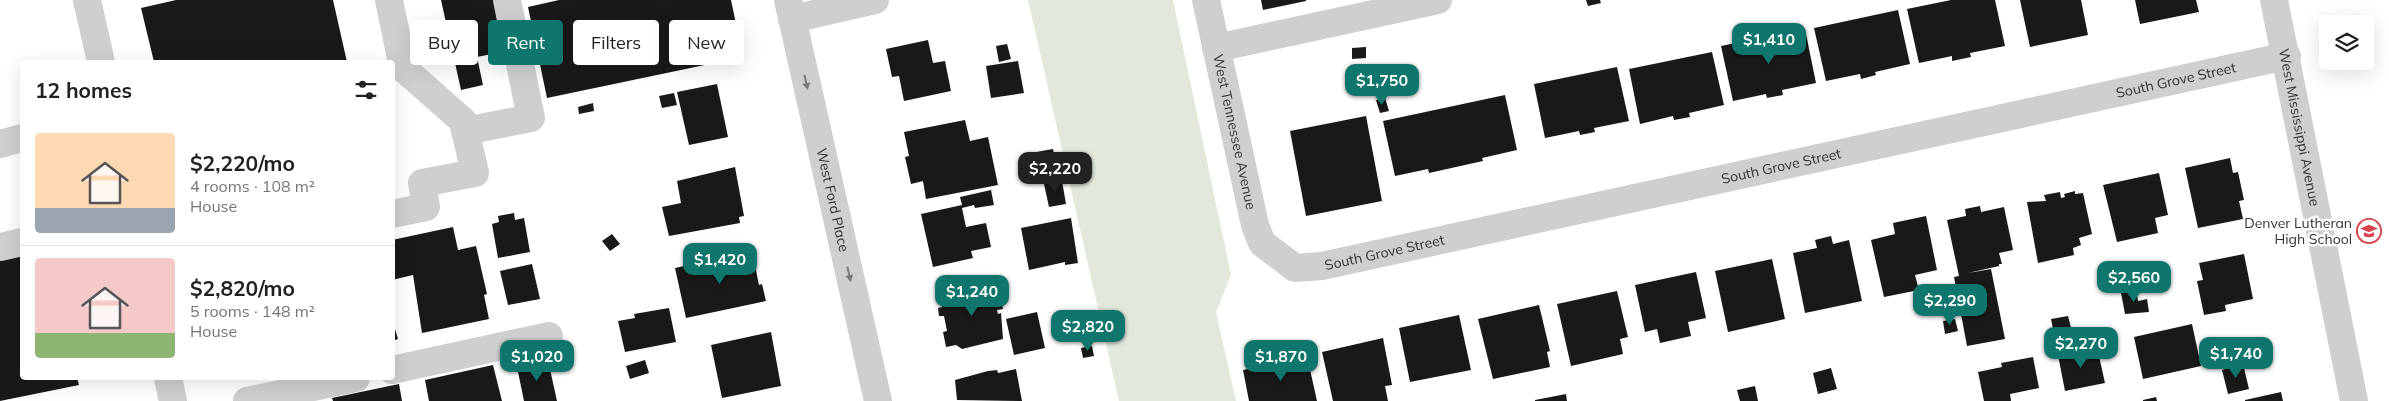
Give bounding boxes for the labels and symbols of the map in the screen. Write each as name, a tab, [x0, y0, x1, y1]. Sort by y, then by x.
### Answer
pin: $1,410	[1728, 22, 1810, 65]
street label: West Mississippi Avenue	[2275, 47, 2324, 208]
street label: West Tennessee Avenue	[1209, 53, 1260, 211]
street label: South Grove Street	[2114, 58, 2238, 102]
pin: $1,750	[1341, 64, 1423, 106]
one-way arrow	[802, 74, 810, 89]
street label: South Grove Street	[1720, 144, 1843, 188]
street label: West Ford Place	[813, 146, 853, 254]
pin: $2,220	[1014, 152, 1096, 194]
place label: Denver Lutheran High School	[2244, 214, 2352, 248]
school or university icon: Denver Lutheran High School	[2356, 218, 2382, 244]
street label: South Grove Street	[1323, 231, 1446, 274]
pin: $1,420	[679, 242, 761, 285]
pin: $2,560	[2093, 260, 2175, 303]
one-way arrow	[845, 267, 853, 282]
pin: $1,240	[931, 274, 1013, 317]
pin: $2,290	[1909, 284, 1991, 326]
pin: $2,820	[1047, 310, 1129, 352]
pin: $2,270	[2040, 326, 2122, 369]
pin: $1,740	[2195, 336, 2277, 379]
pin: $1,020	[496, 340, 578, 382]
pin: $1,870	[1240, 340, 1322, 382]

